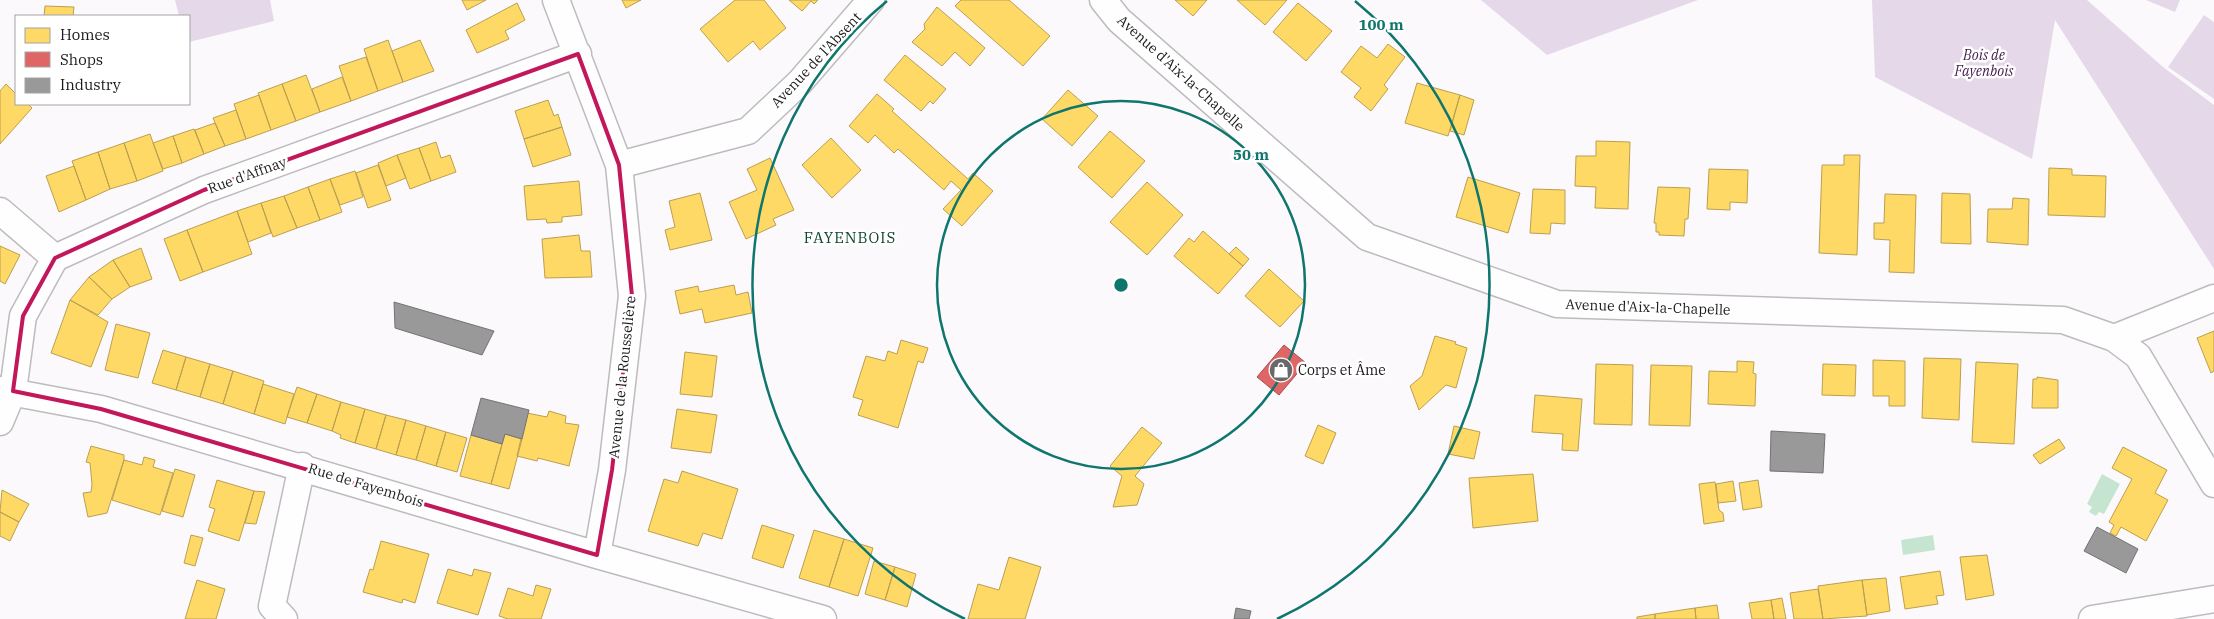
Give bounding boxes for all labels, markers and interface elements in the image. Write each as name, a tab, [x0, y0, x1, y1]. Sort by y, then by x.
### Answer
street label: Avenue de l'Absent	[767, 8, 865, 112]
street label: Avenue d'Aix-la-Chapelle	[1114, 11, 1248, 135]
legend	[15, 15, 190, 105]
text: 100 m	[1358, 15, 1404, 34]
text: Homes	[60, 25, 110, 44]
park label: Bois de Fayenbois	[1953, 46, 2014, 80]
text: Shops	[60, 50, 103, 69]
text: Industry	[60, 75, 121, 94]
text: 50 m	[1233, 145, 1269, 164]
street label: Rue d'Affnay	[205, 152, 289, 198]
district label: FAYENBOIS	[804, 228, 896, 247]
centre of rings	[1112, 276, 1130, 294]
street label: Avenue de la Rousselière	[605, 295, 639, 459]
street label: Avenue d'Aix-la-Chapelle	[1565, 295, 1731, 319]
shop icon: Corps et Âme	[1268, 357, 1294, 383]
place label: Corps et Âme	[1298, 361, 1386, 379]
street label: Rue de Fayembois	[306, 459, 426, 511]

